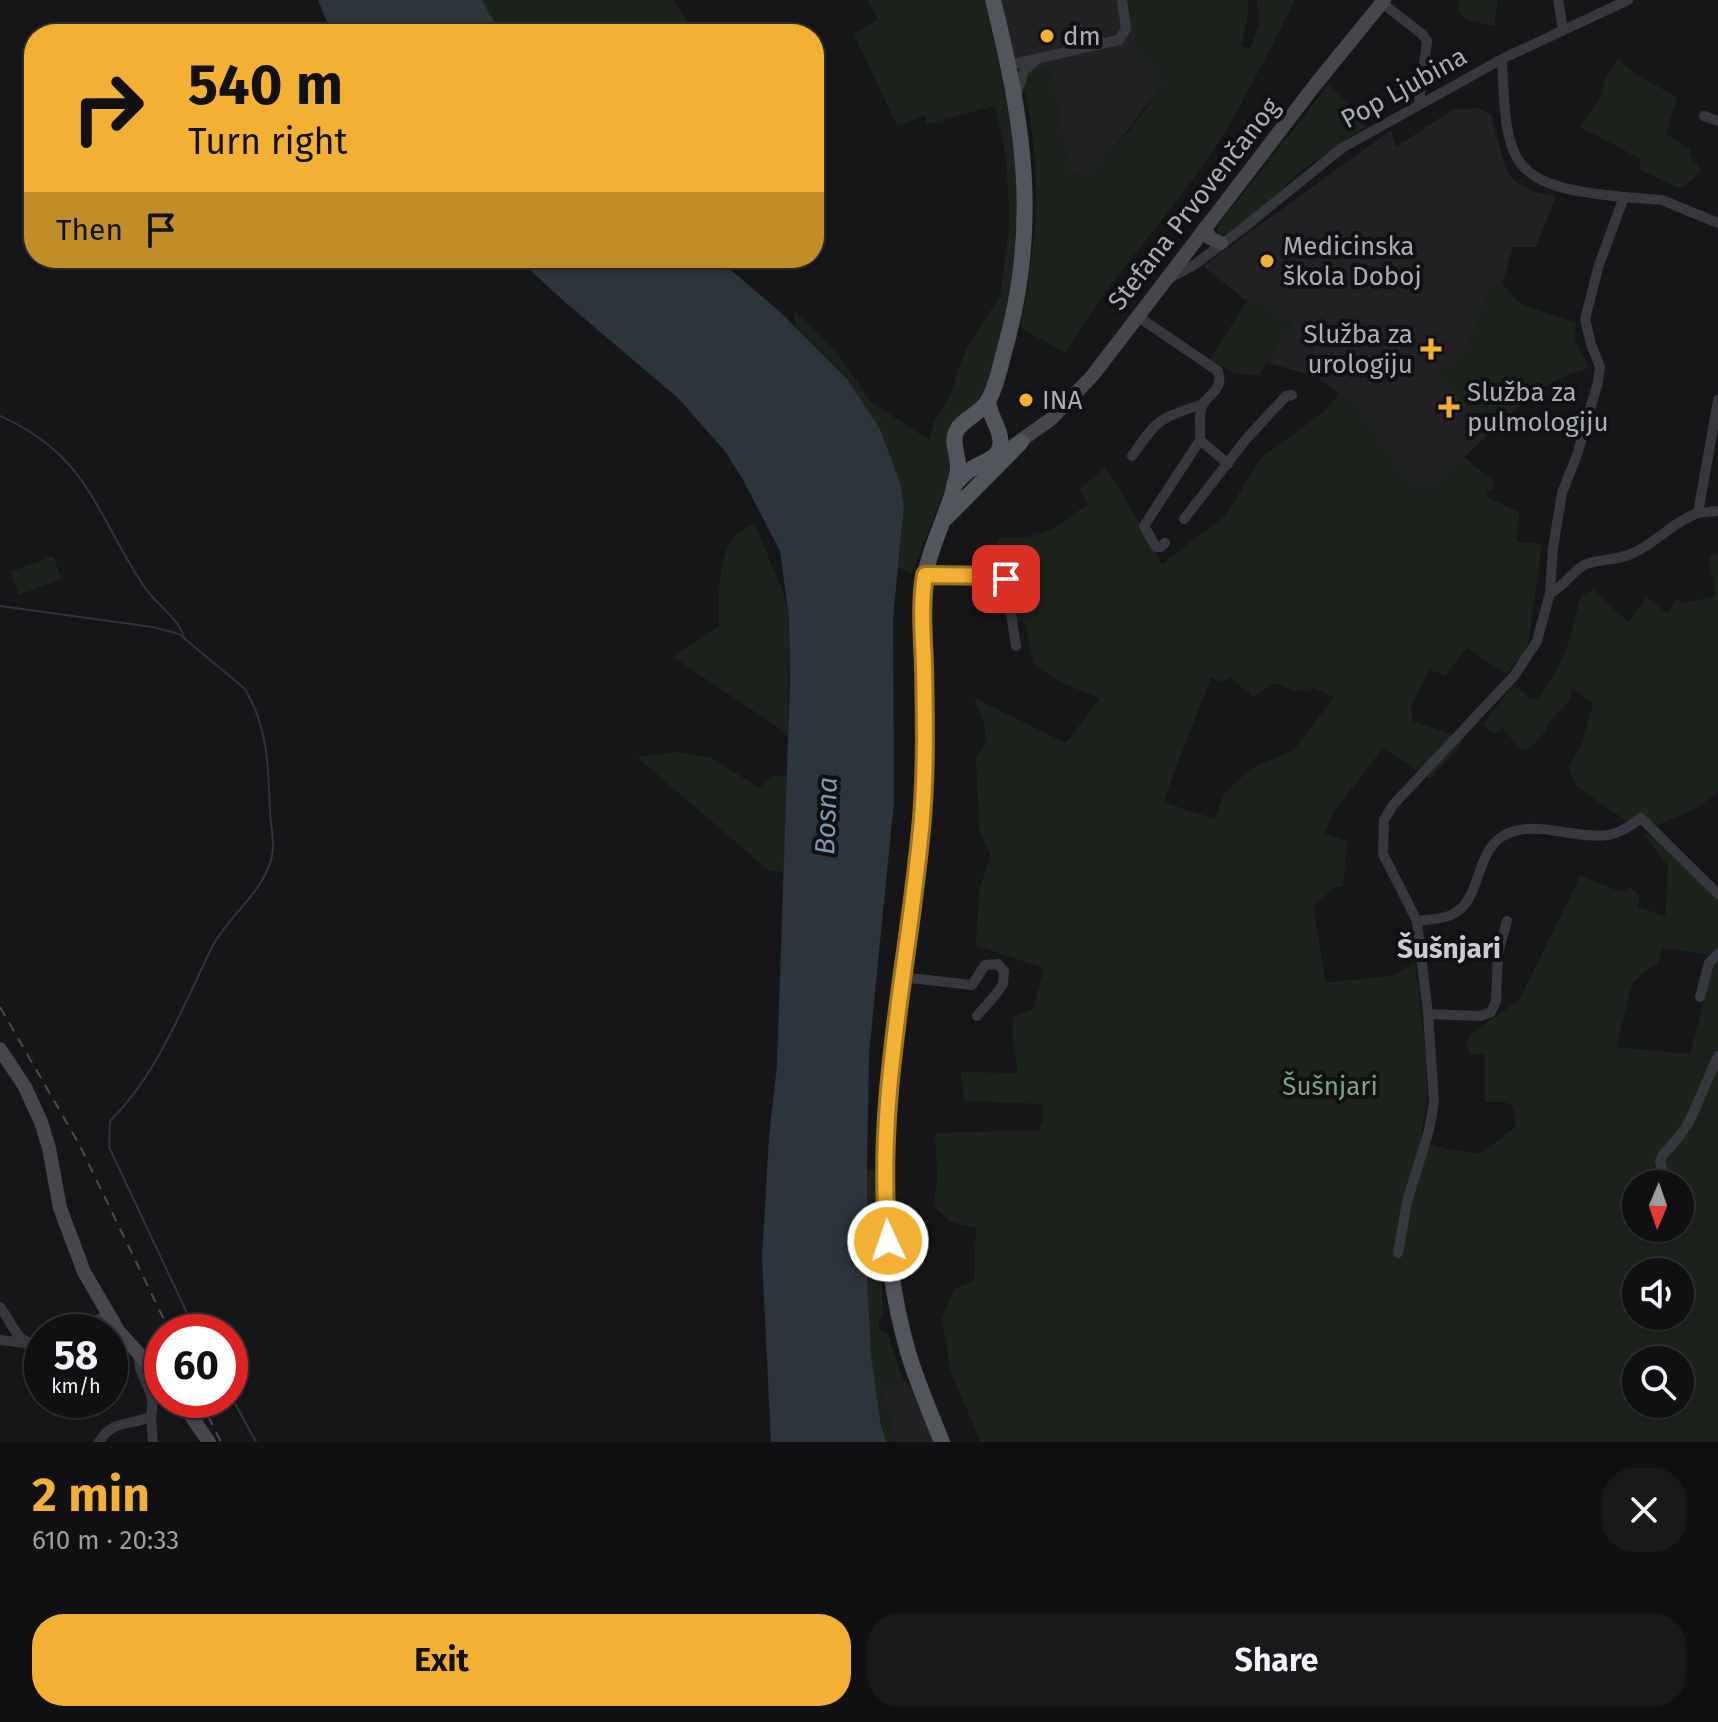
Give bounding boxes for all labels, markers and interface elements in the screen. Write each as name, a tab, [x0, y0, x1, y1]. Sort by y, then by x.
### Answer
place label: dm	[1063, 21, 1101, 52]
marker: dm	[1038, 27, 1056, 45]
street label: Pop Ljubina	[1336, 41, 1472, 135]
text: 540 m	[188, 52, 343, 119]
icon: right	[56, 56, 160, 160]
street label: Stefana Prvovenčanog	[1102, 91, 1287, 316]
text: Turn right	[188, 120, 348, 164]
icon: arrive	[139, 208, 183, 252]
text: Then	[56, 212, 123, 248]
place label: Medicinska škola Doboj	[1283, 231, 1422, 292]
marker: Medicinska škola Doboj	[1258, 252, 1276, 270]
place label: Služba za urologiju	[1303, 319, 1413, 380]
marker: Služba za urologiju	[1420, 338, 1442, 360]
place label: Služba za pulmologiju	[1467, 377, 1609, 438]
place label: INA	[1042, 385, 1082, 416]
marker: INA	[1017, 391, 1035, 409]
marker: Služba za pulmologiju	[1438, 396, 1460, 418]
pin	[972, 545, 1040, 613]
icon: arrive	[984, 557, 1028, 601]
water label: Bosna	[808, 776, 844, 856]
district label: Šušnjari	[1397, 931, 1501, 965]
park label: Šušnjari	[1282, 1070, 1378, 1102]
north arrow	[1622, 1170, 1694, 1242]
map controls	[1622, 1170, 1694, 1418]
position arrow	[846, 1199, 930, 1283]
button: sound	[1622, 1258, 1694, 1330]
speed limit sign: 60	[144, 1314, 248, 1418]
text: 58	[54, 1332, 98, 1380]
button: search	[1622, 1346, 1694, 1418]
text: km/h	[51, 1374, 101, 1398]
text: 2 min	[32, 1466, 150, 1524]
button: close	[1602, 1468, 1686, 1552]
text: 610 m · 20:33	[32, 1525, 179, 1556]
button: Exit	[32, 1614, 851, 1706]
button: Share	[867, 1614, 1686, 1706]

